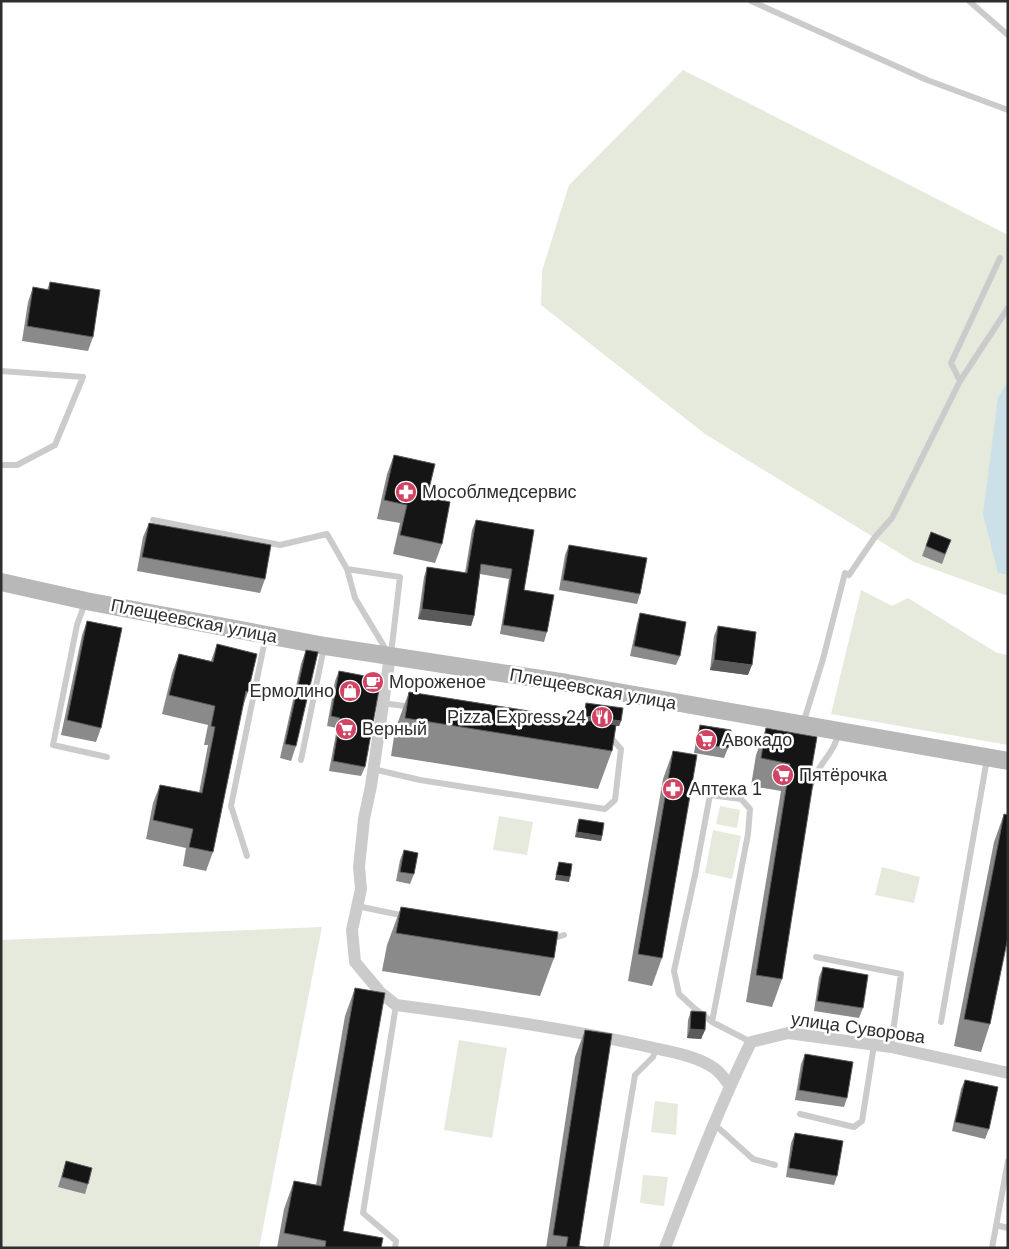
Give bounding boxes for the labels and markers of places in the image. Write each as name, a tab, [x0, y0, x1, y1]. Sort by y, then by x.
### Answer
pharmacy icon: Мособлмедсервис	[394, 480, 418, 504]
place label: Мособлмедсервис	[422, 482, 577, 502]
cafe icon: Мороженое	[361, 670, 385, 694]
place label: Мороженое	[389, 672, 486, 692]
shop icon: Ермолино	[338, 679, 362, 703]
place label: Ермолино	[249, 681, 334, 701]
restaurant icon: Pizza Express 24	[590, 705, 614, 729]
place label: Pizza Express 24	[447, 707, 586, 727]
supermarket icon: Верный	[334, 717, 358, 741]
place label: Верный	[362, 719, 427, 739]
supermarket icon: Авокадо	[694, 728, 718, 752]
place label: Авокадо	[722, 730, 792, 750]
supermarket icon: Пятёрочка	[771, 763, 795, 787]
place label: Пятёрочка	[799, 765, 888, 785]
pharmacy icon: Аптека 1	[661, 777, 685, 801]
place label: Аптека 1	[689, 779, 762, 799]

